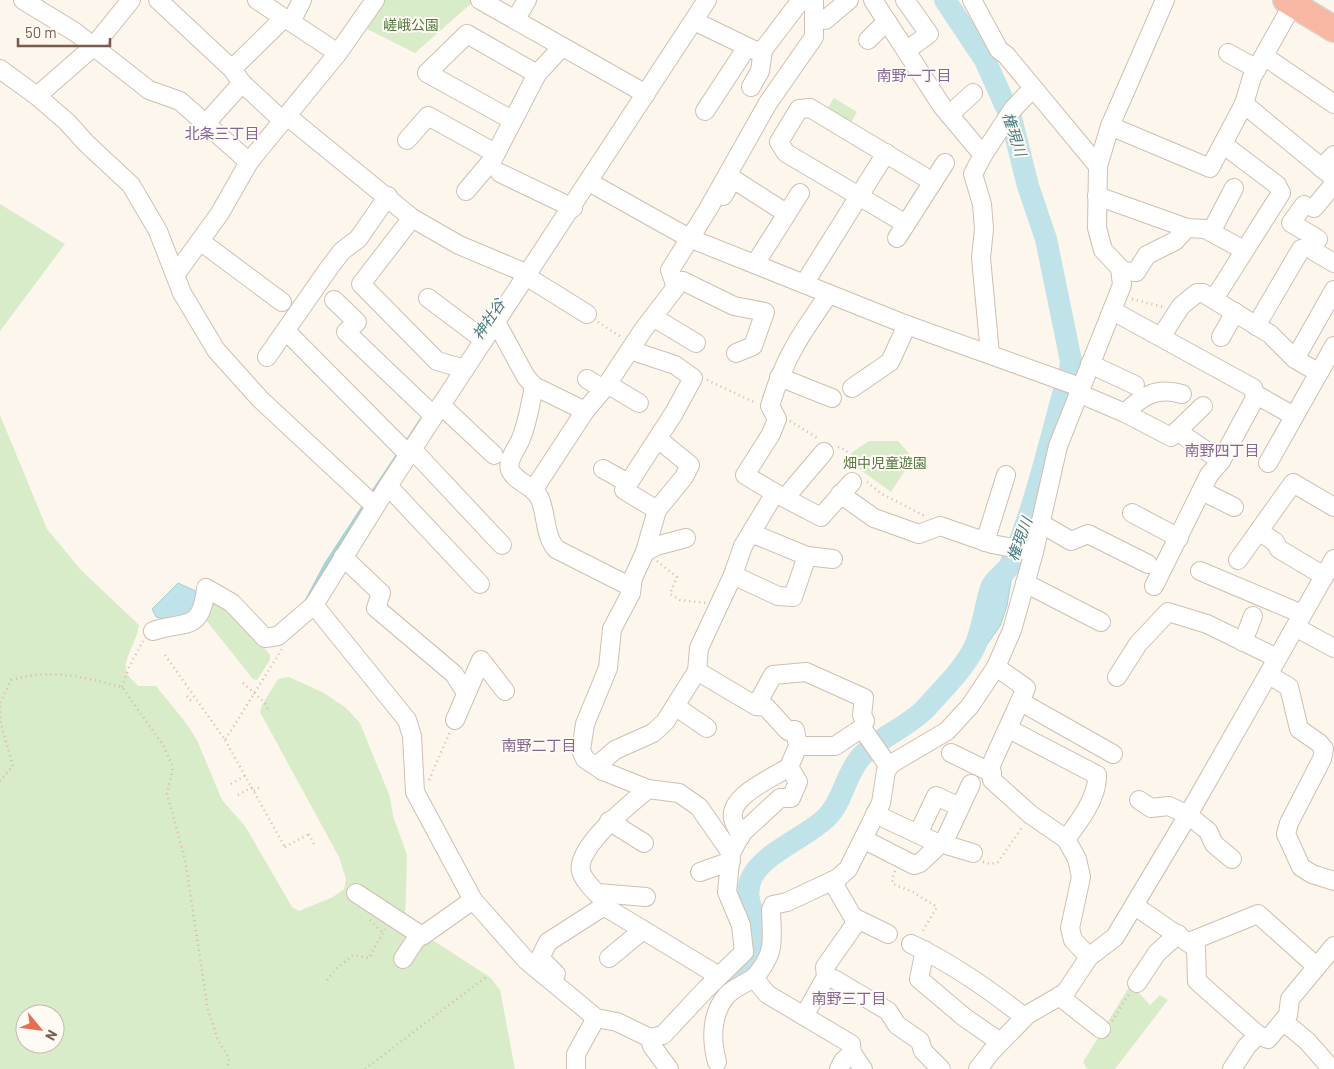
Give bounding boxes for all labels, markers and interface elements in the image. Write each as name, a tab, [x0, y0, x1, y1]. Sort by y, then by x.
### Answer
scale bar	[18, 15, 110, 47]
park label: 嵯峨公園	[383, 16, 439, 33]
text: 50 m	[25, 23, 57, 41]
district label: 南野一丁目	[876, 66, 952, 84]
water label: 権現川	[999, 110, 1031, 160]
district label: 北条三丁目	[184, 124, 260, 142]
water label: 神社谷	[468, 294, 509, 343]
district label: 南野四丁目	[1184, 441, 1260, 459]
park label: 畑中児童遊園	[843, 454, 927, 471]
water label: 権現川	[1003, 513, 1036, 563]
district label: 南野二丁目	[501, 736, 577, 754]
district label: 南野三丁目	[811, 989, 887, 1007]
north arrow	[15, 1004, 65, 1054]
text: N	[42, 1027, 61, 1044]

